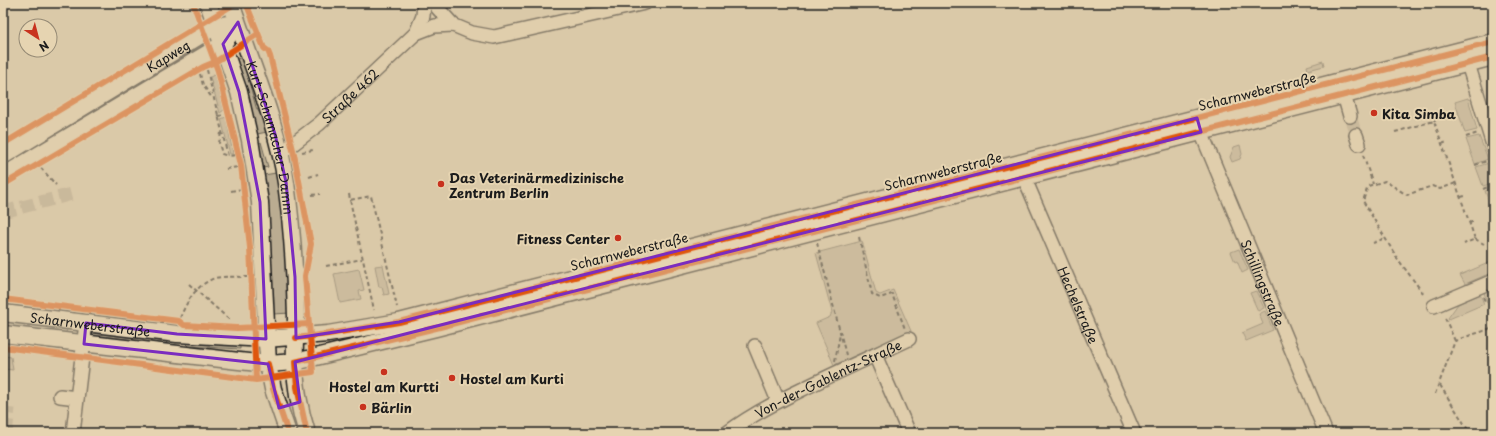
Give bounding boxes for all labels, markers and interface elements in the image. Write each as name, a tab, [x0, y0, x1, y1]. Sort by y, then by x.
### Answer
north arrow	[18, 18, 58, 58]
street label: Kapweg	[142, 35, 193, 76]
text: N	[35, 37, 53, 56]
street label: Kurt-Schumacher-Damm	[242, 58, 299, 216]
street label: Straße 462	[317, 64, 382, 127]
street label: Scharnweberstraße	[1196, 67, 1318, 115]
place label: Kita Simba	[1382, 104, 1457, 123]
marker: Kita Simba	[1369, 108, 1379, 118]
street label: Scharnweberstraße	[882, 147, 1004, 195]
place label: Das Veterinärmedizinische Zentrum Berlin	[449, 168, 624, 202]
marker: Das Veterinärmedizinische Zentrum Berlin	[436, 179, 446, 189]
street label: Scharnweberstraße	[568, 227, 690, 275]
place label: Fitness Center	[516, 229, 610, 248]
marker: Fitness Center	[613, 233, 623, 243]
street label: Schillingstraße	[1237, 236, 1290, 329]
street label: Hechelstraße	[1054, 263, 1104, 346]
street label: Scharnweberstraße	[29, 307, 152, 340]
street label: Von-der-Gablentz-Straße	[751, 334, 904, 422]
marker: Hostel am Kurtti	[379, 367, 389, 377]
place label: Hostel am Kurti	[460, 369, 564, 388]
marker: Hostel am Kurti	[447, 373, 457, 383]
place label: Hostel am Kurtti	[329, 377, 439, 396]
place label: Bärlin	[371, 398, 412, 417]
marker: Bärlin	[358, 402, 368, 412]

